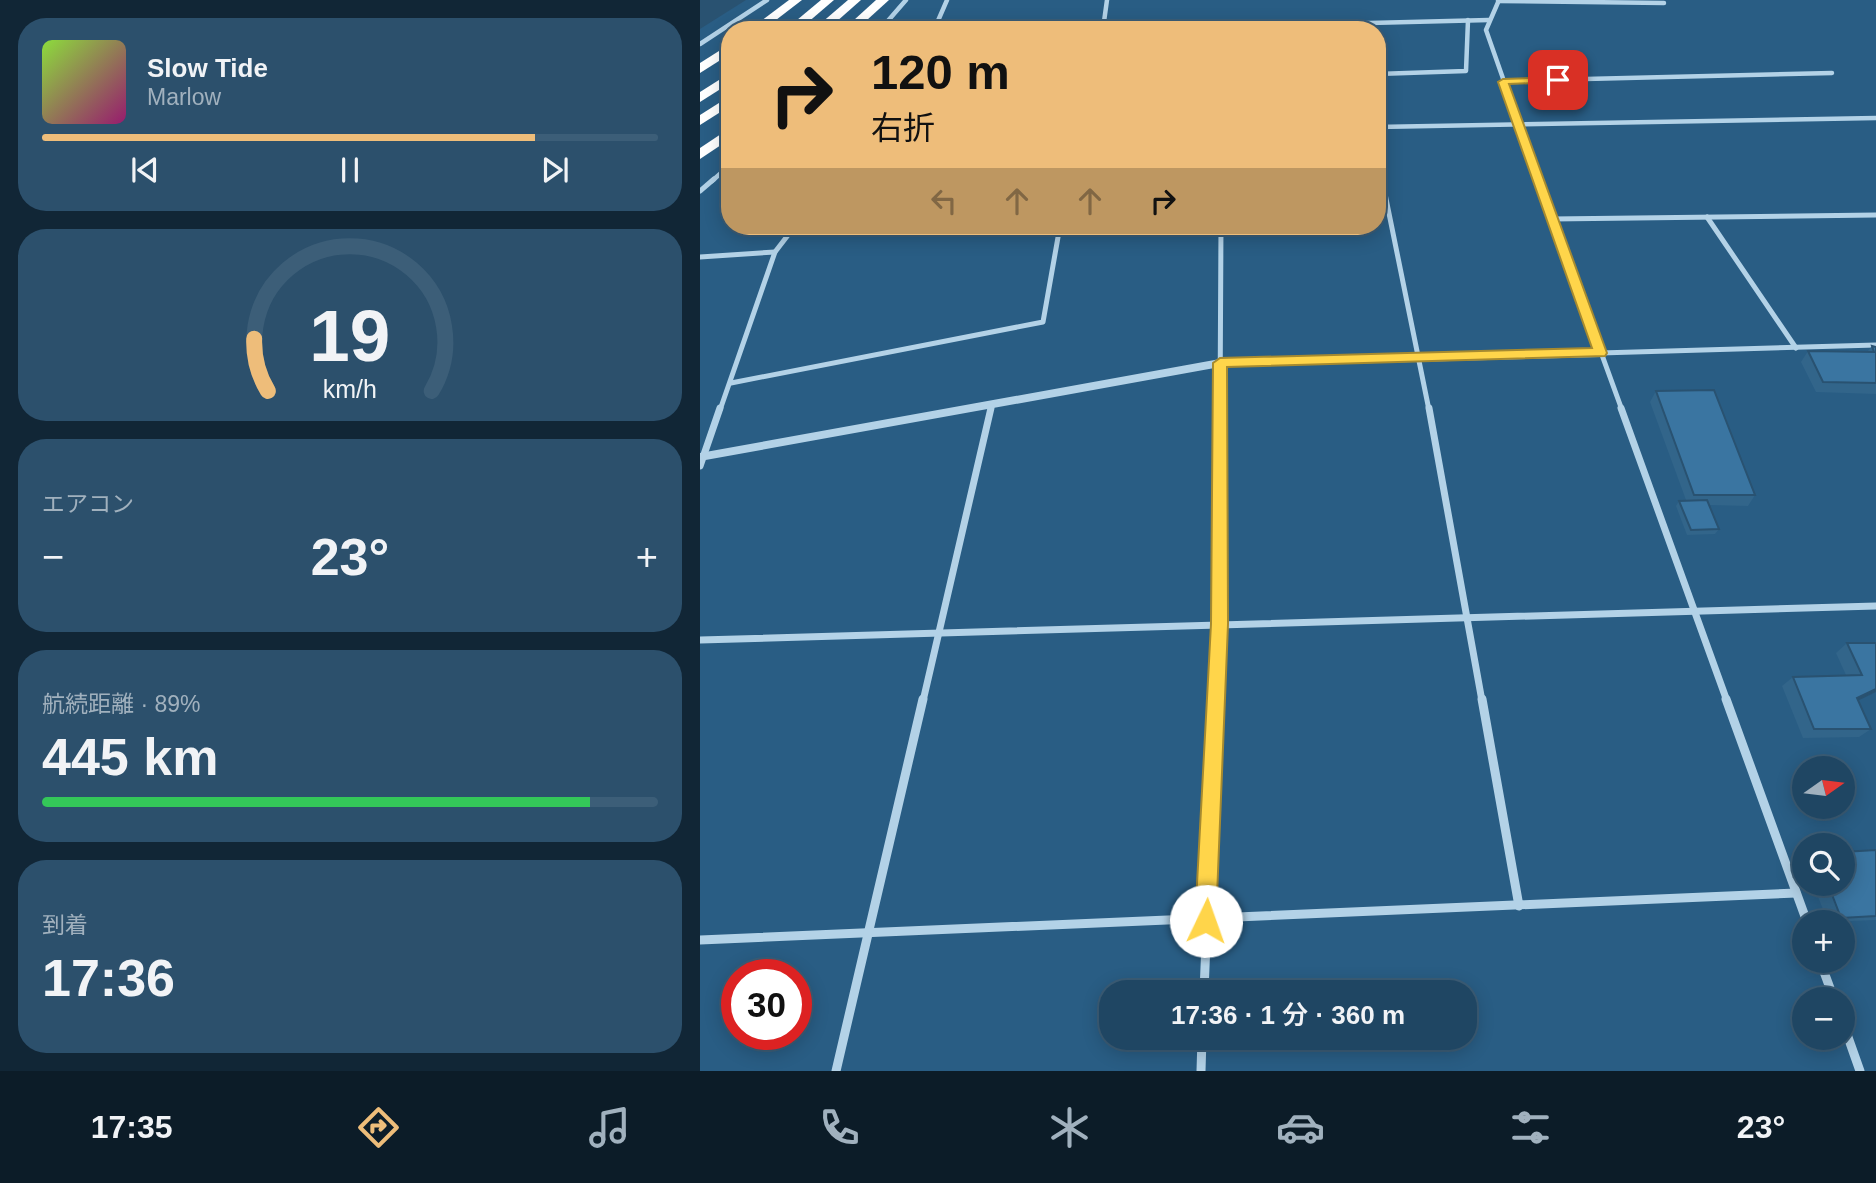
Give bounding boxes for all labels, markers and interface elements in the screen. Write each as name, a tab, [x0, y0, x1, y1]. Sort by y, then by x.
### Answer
text: 120 m	[871, 45, 1010, 99]
icon: right	[756, 49, 847, 140]
pin	[1528, 50, 1588, 110]
text: Slow Tide	[147, 53, 268, 83]
icon: arrive	[1539, 61, 1577, 99]
text: Marlow	[147, 84, 221, 110]
text: 右折	[871, 110, 935, 146]
icon: previous	[126, 151, 164, 189]
icon: pause	[331, 151, 369, 189]
icon: next	[536, 151, 574, 189]
icon: left	[925, 182, 963, 220]
icon: ahead	[998, 182, 1036, 220]
icon: ahead	[1071, 182, 1109, 220]
icon: right	[1144, 182, 1182, 220]
text: 19	[310, 295, 390, 376]
text: km/h	[323, 375, 377, 403]
text: エアコン	[42, 491, 134, 517]
text: 23°	[311, 528, 389, 586]
text: −	[42, 536, 64, 578]
text: +	[636, 536, 658, 578]
text: 航続距離 · 89%	[42, 691, 200, 717]
text: 445 km	[42, 728, 218, 786]
north arrow	[1792, 756, 1855, 819]
map controls	[1792, 756, 1855, 1050]
button: search	[1792, 833, 1855, 896]
position arrow	[1169, 884, 1243, 958]
button: +	[1792, 910, 1855, 973]
text: 到着	[42, 912, 88, 938]
text: 17:36	[42, 949, 175, 1007]
speed limit sign: 30	[721, 959, 812, 1050]
button: −	[1792, 987, 1855, 1050]
text: 17:36 · 1 分 · 360 m	[1171, 1000, 1405, 1030]
icon: directions	[354, 1103, 403, 1152]
icon: music	[585, 1103, 634, 1152]
icon: phone	[815, 1103, 864, 1152]
icon: climate	[1045, 1103, 1094, 1152]
icon: car	[1276, 1103, 1325, 1152]
icon: filters	[1506, 1103, 1555, 1152]
text: 17:35	[91, 1109, 173, 1145]
text: 23°	[1737, 1109, 1785, 1145]

